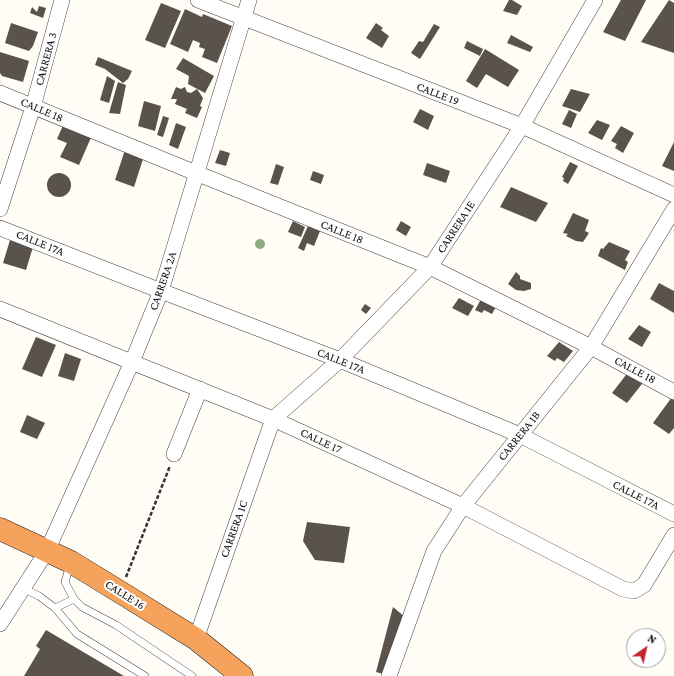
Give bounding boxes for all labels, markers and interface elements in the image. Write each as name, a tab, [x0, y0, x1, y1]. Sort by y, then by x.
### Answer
street label: CARRERA 3	[32, 31, 60, 87]
street label: CALLE 19	[415, 79, 461, 109]
street label: CALLE 18	[18, 95, 66, 125]
street label: CARRERA 1E	[434, 198, 478, 256]
street label: CALLE 18	[318, 217, 366, 247]
street label: CALLE 17A	[14, 227, 66, 259]
street label: CARRERA 2A	[146, 250, 180, 312]
street label: CALLE 17A	[315, 345, 367, 377]
street label: CALLE 18	[612, 353, 658, 387]
street label: CARRERA 1B	[495, 408, 543, 464]
street label: CALLE 17	[298, 425, 344, 457]
street label: CALLE 17A	[610, 477, 662, 513]
street label: CARRERA 1C	[217, 498, 251, 560]
street label: CALLE 16	[102, 577, 148, 613]
north arrow	[626, 628, 666, 668]
text: N	[646, 632, 659, 646]

